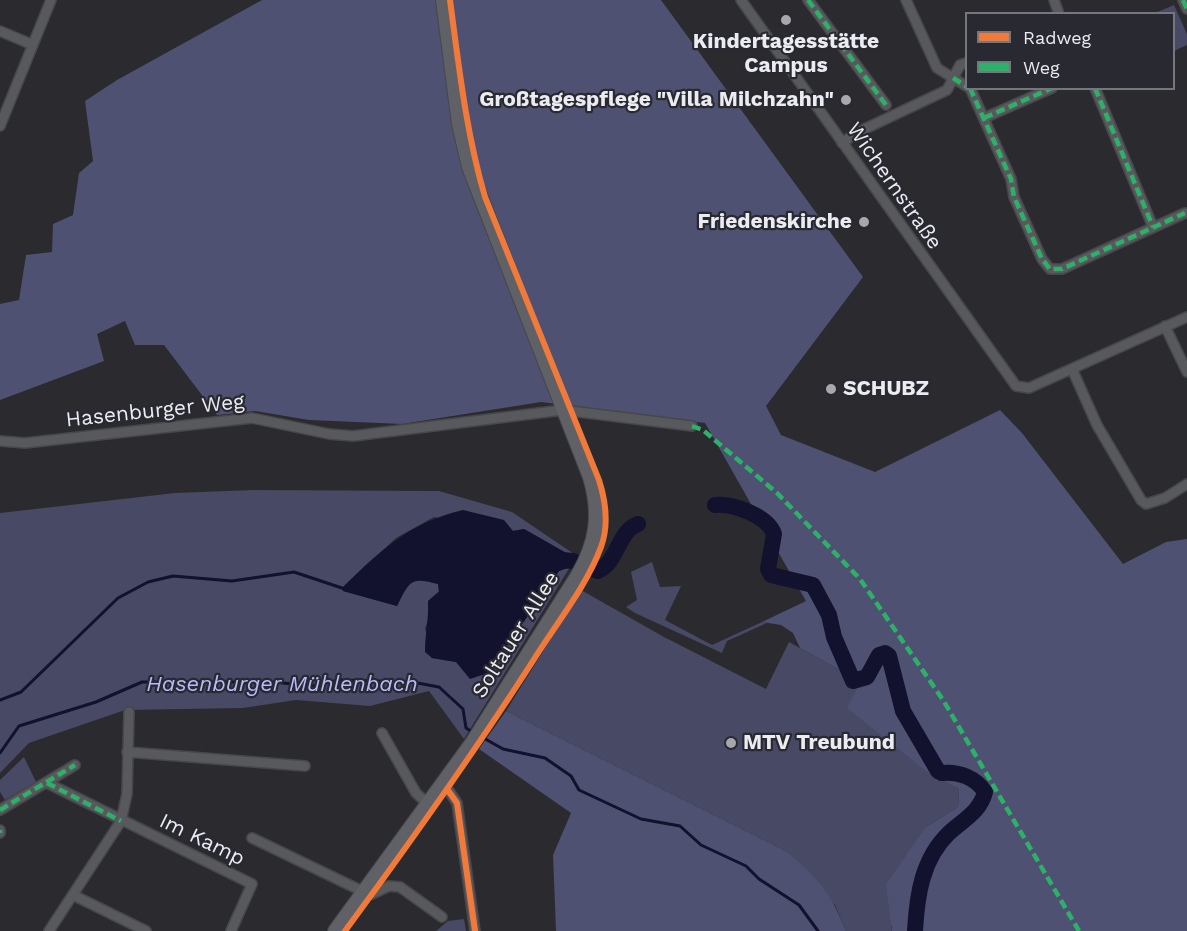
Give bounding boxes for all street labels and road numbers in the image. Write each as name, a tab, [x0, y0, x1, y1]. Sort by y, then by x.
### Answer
street label: Wichernstraße	[841, 118, 947, 254]
street label: Hasenburger Weg	[65, 389, 245, 433]
street label: Soltauer Allee	[467, 567, 565, 703]
street label: Im Kamp	[155, 809, 249, 871]

